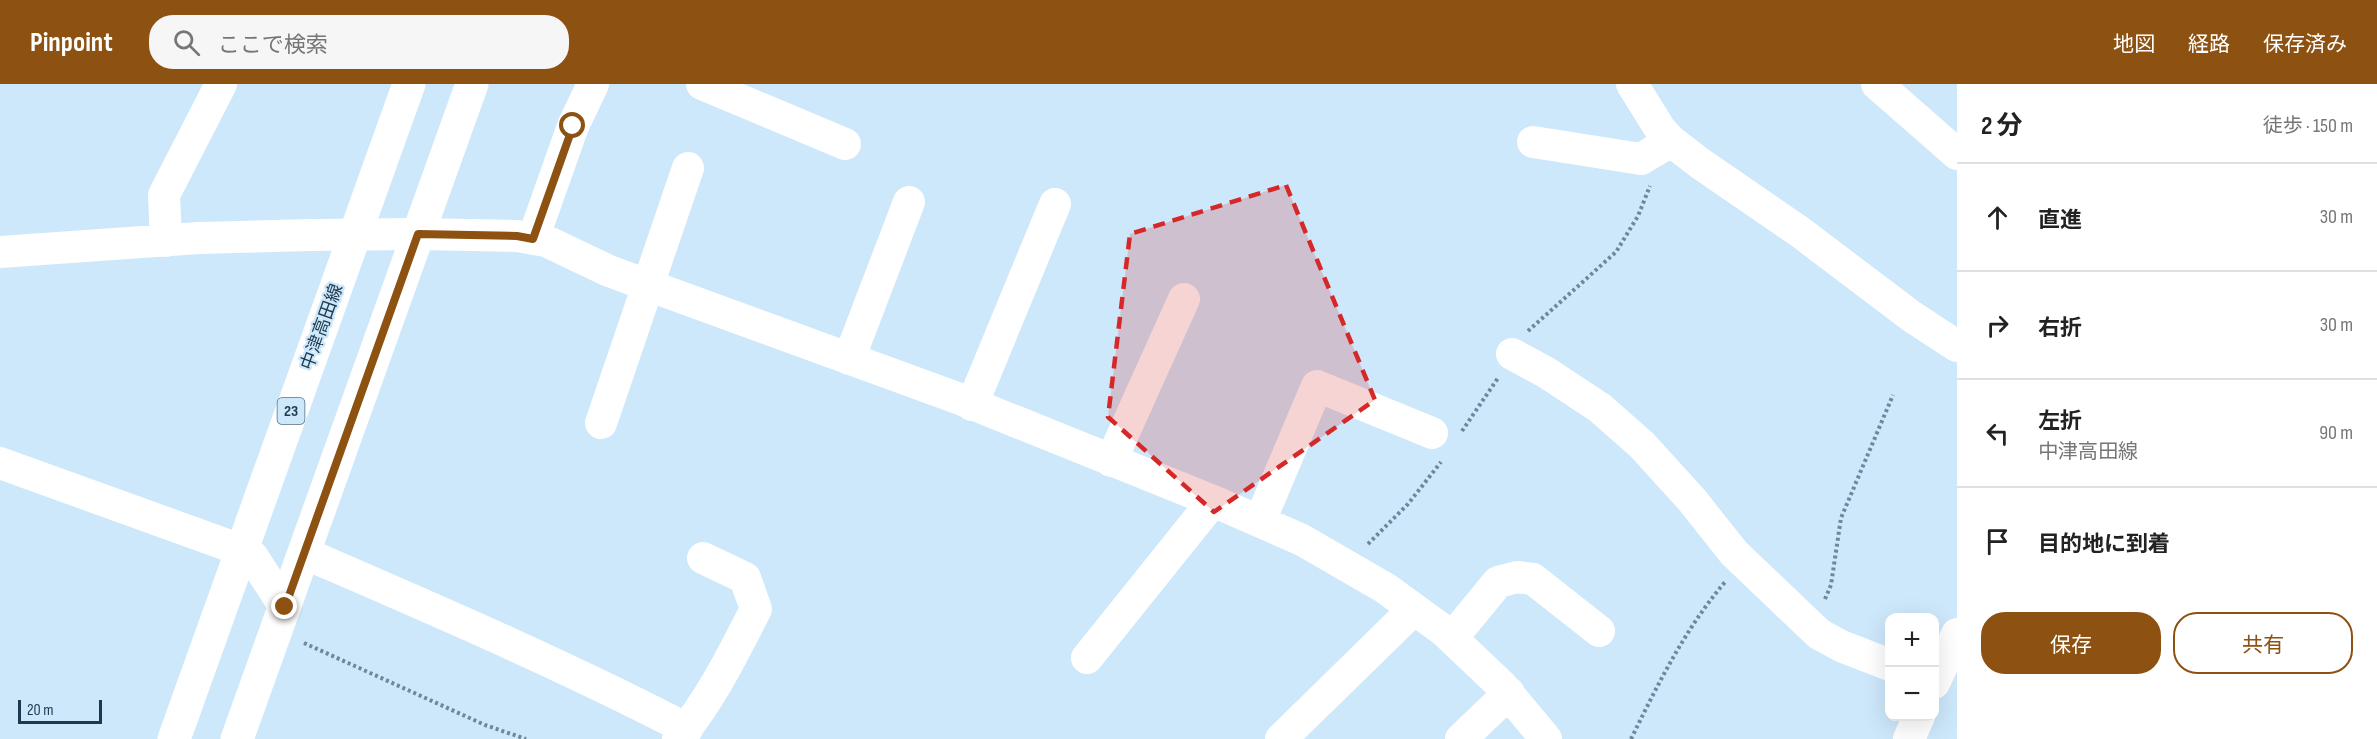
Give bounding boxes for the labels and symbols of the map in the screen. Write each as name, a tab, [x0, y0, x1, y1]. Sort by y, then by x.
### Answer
route start	[559, 112, 585, 138]
street label: 中津高田線	[297, 281, 347, 373]
road number: 23	[278, 398, 304, 424]
route end	[271, 593, 297, 619]
scale bar	[18, 697, 102, 724]

